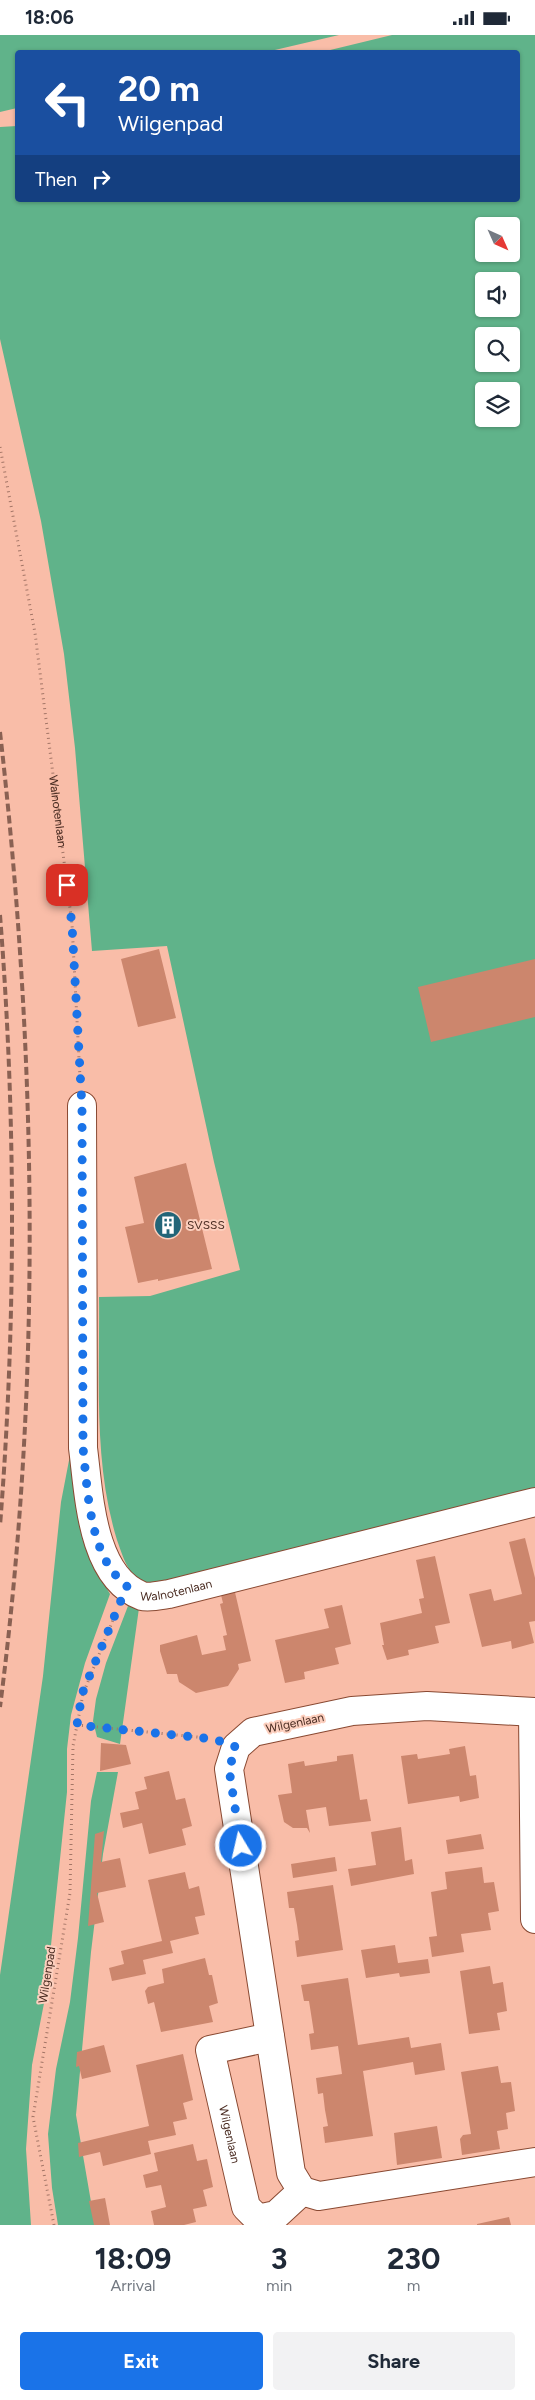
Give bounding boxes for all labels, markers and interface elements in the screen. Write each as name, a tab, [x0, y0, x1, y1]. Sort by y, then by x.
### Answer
text: 18:06	[25, 6, 74, 29]
text: 20 m	[118, 68, 200, 110]
icon: left	[35, 70, 100, 135]
text: Wilgenpad	[118, 110, 223, 137]
icon: right	[87, 165, 115, 193]
text: Then	[35, 168, 77, 191]
north arrow	[475, 217, 520, 263]
map controls	[475, 217, 520, 427]
button: sound	[475, 272, 520, 317]
button: search	[475, 327, 520, 372]
button: layers	[475, 382, 520, 427]
street label: Walnotenlaan	[46, 774, 69, 849]
pin	[46, 864, 88, 906]
icon: arrive	[53, 871, 81, 899]
building icon: SVSSS	[153, 1210, 183, 1240]
place label: SVSSS	[187, 1218, 225, 1232]
street label: Walnotenlaan	[140, 1576, 214, 1604]
street label: Wilgenlaan	[265, 1710, 326, 1736]
position arrow	[214, 1819, 266, 1871]
street label: Wilgenpad	[36, 1946, 58, 2004]
street label: Wilgenlaan	[216, 2104, 243, 2165]
text: 18:09	[95, 2240, 171, 2277]
text: 3	[271, 2240, 288, 2277]
text: 230	[387, 2240, 440, 2277]
text: Arrival	[110, 2276, 156, 2295]
text: min	[266, 2276, 292, 2295]
text: m	[407, 2276, 420, 2295]
button: Exit	[20, 2332, 263, 2390]
button: Share	[273, 2332, 515, 2390]

